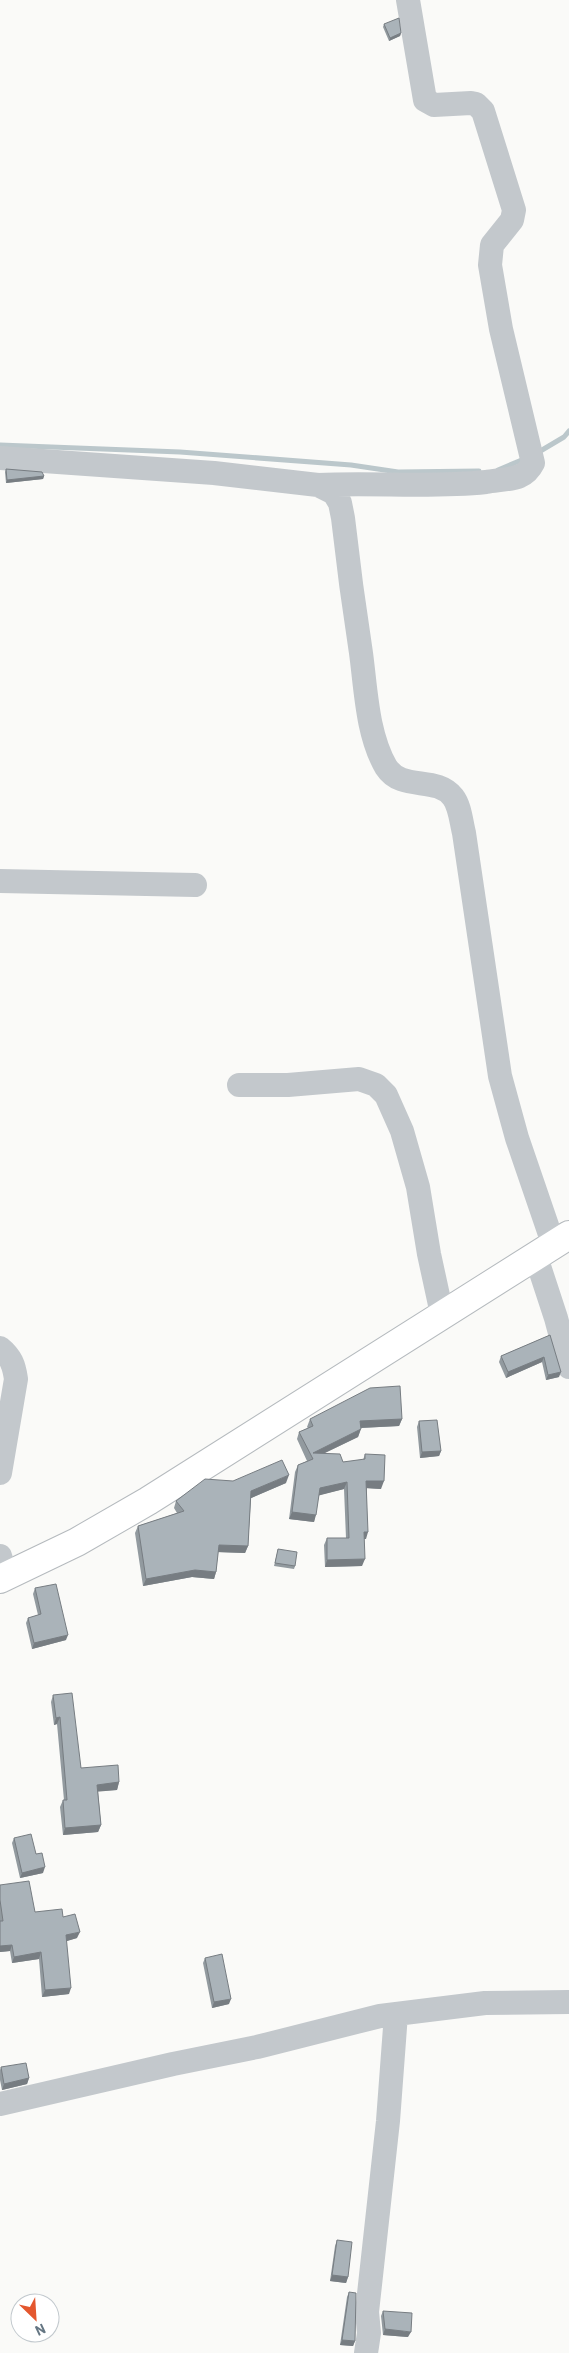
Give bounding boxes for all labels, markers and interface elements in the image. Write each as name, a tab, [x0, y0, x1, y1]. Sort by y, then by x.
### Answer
north arrow	[10, 2293, 60, 2343]
text: N	[33, 2321, 49, 2340]

